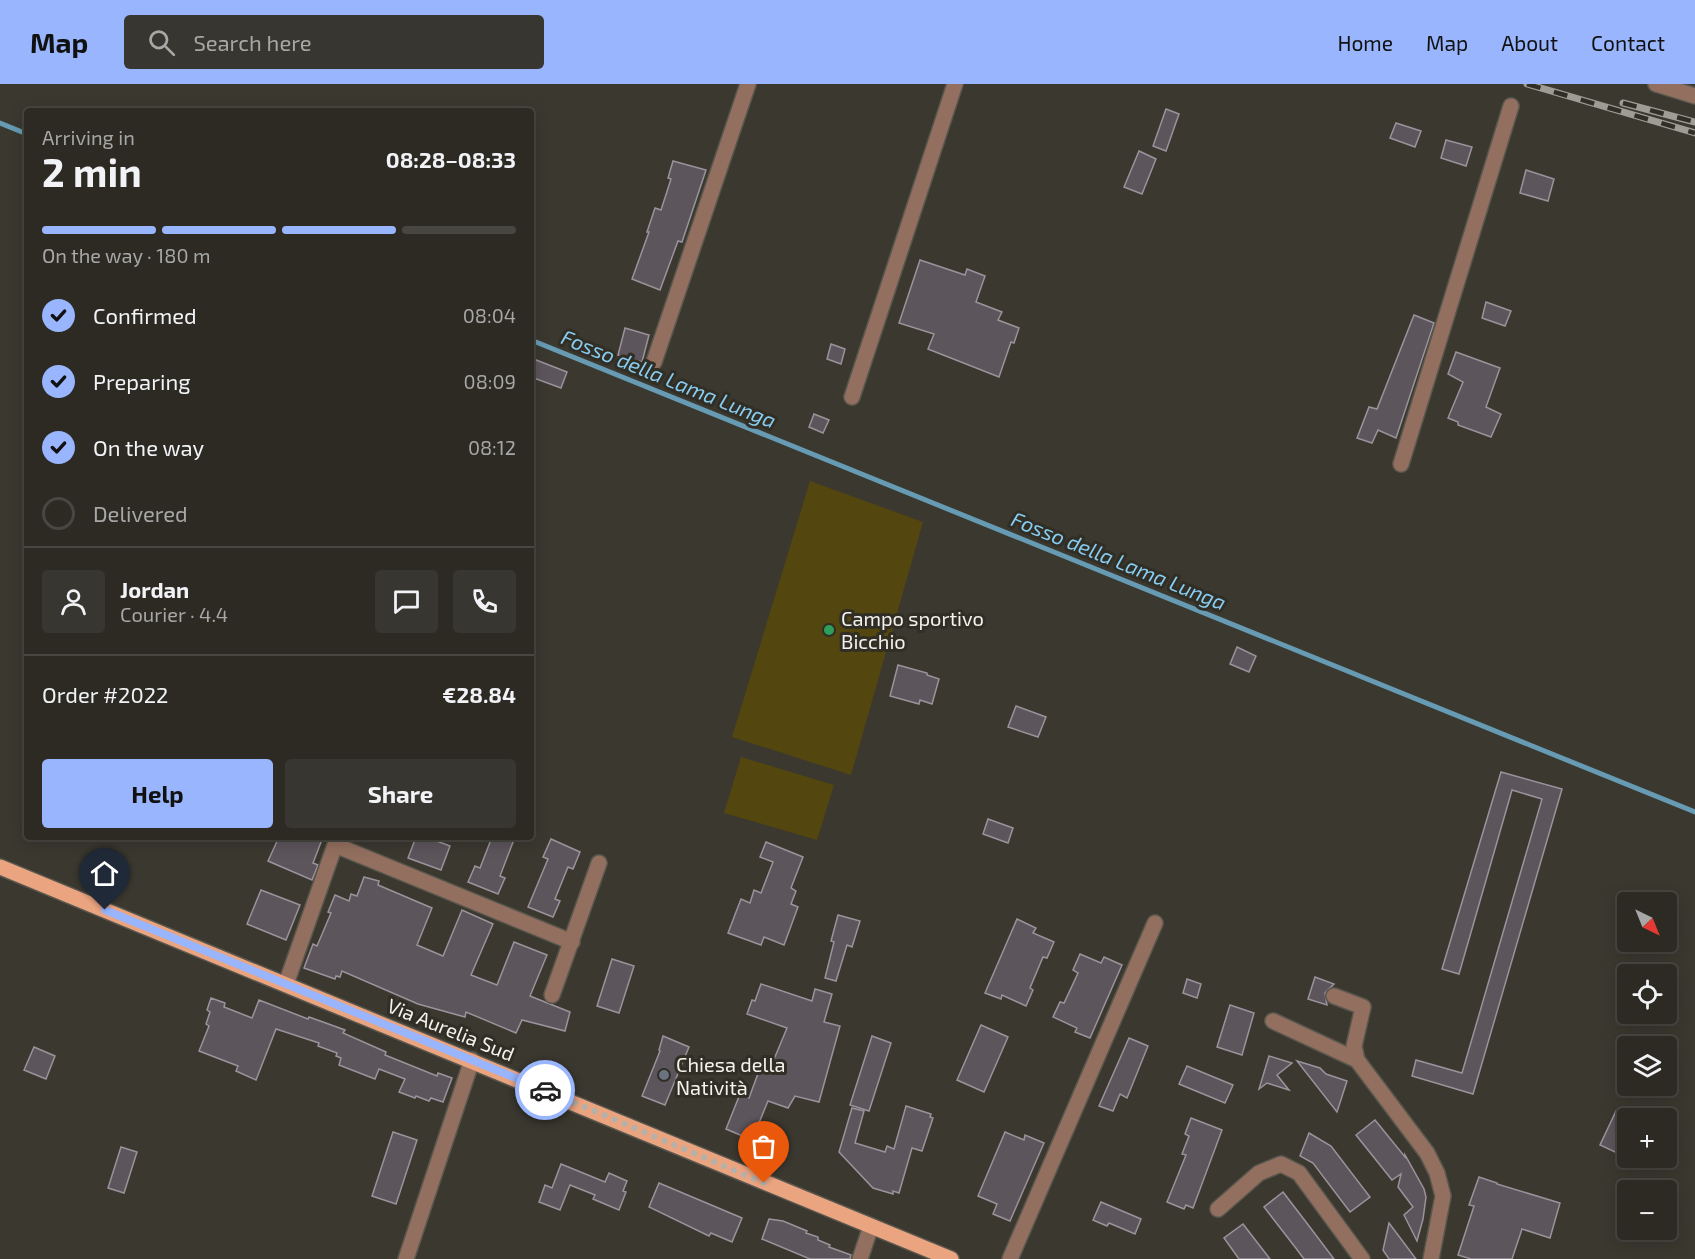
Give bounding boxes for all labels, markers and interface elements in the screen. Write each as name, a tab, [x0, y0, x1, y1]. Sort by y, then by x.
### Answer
search box	[124, 15, 544, 69]
text: Map	[30, 25, 88, 59]
icon: search	[145, 26, 178, 59]
text: Search here	[193, 29, 312, 55]
text: Home	[1337, 30, 1393, 55]
text: Map	[1426, 30, 1468, 55]
text: About	[1501, 30, 1558, 55]
text: Contact	[1591, 30, 1665, 55]
text: Arriving in	[42, 125, 135, 149]
text: 08:28–08:33	[386, 146, 516, 172]
text: 2 min	[42, 148, 142, 195]
text: On the way · 180 m	[42, 243, 210, 267]
icon: check	[42, 299, 75, 332]
text: Confirmed	[93, 302, 197, 328]
text: 08:04	[463, 303, 516, 327]
water label: Fosso della Lama Lunga	[558, 323, 780, 433]
icon: check	[42, 365, 75, 398]
text: Preparing	[93, 368, 191, 394]
text: 08:09	[464, 369, 516, 393]
icon: check	[42, 431, 75, 464]
text: On the way	[93, 434, 204, 460]
text: 08:12	[468, 435, 516, 459]
text: Delivered	[93, 500, 188, 526]
water label: Fosso della Lama Lunga	[1008, 505, 1230, 615]
button: person	[42, 570, 105, 633]
button: chat	[375, 570, 438, 633]
button: phone	[453, 570, 516, 633]
text: Jordan	[120, 576, 189, 602]
text: Courier · 4.4	[120, 602, 228, 626]
place label: Campo sportivo Bicchio	[841, 606, 984, 653]
marker: Campo sportivo Bicchio	[822, 623, 836, 637]
text: Order #2022	[42, 681, 168, 707]
text: €28.84	[442, 681, 516, 707]
button: Help	[42, 759, 273, 828]
button: Share	[285, 759, 516, 828]
pin	[79, 848, 130, 910]
icon: home	[88, 857, 121, 890]
north arrow	[1617, 892, 1677, 952]
map controls	[1617, 892, 1677, 1240]
button: locate	[1617, 964, 1677, 1024]
street label: Via Aurelia Sud	[384, 993, 518, 1065]
button: layers	[1617, 1036, 1677, 1096]
place label: Chiesa della Natività	[676, 1052, 785, 1099]
courier	[515, 1060, 575, 1120]
marker: Chiesa della Natività	[657, 1068, 671, 1082]
icon: car	[529, 1074, 562, 1107]
button: +	[1617, 1108, 1677, 1168]
pin	[738, 1121, 789, 1183]
icon: bag	[747, 1130, 780, 1163]
button: −	[1617, 1180, 1677, 1240]

